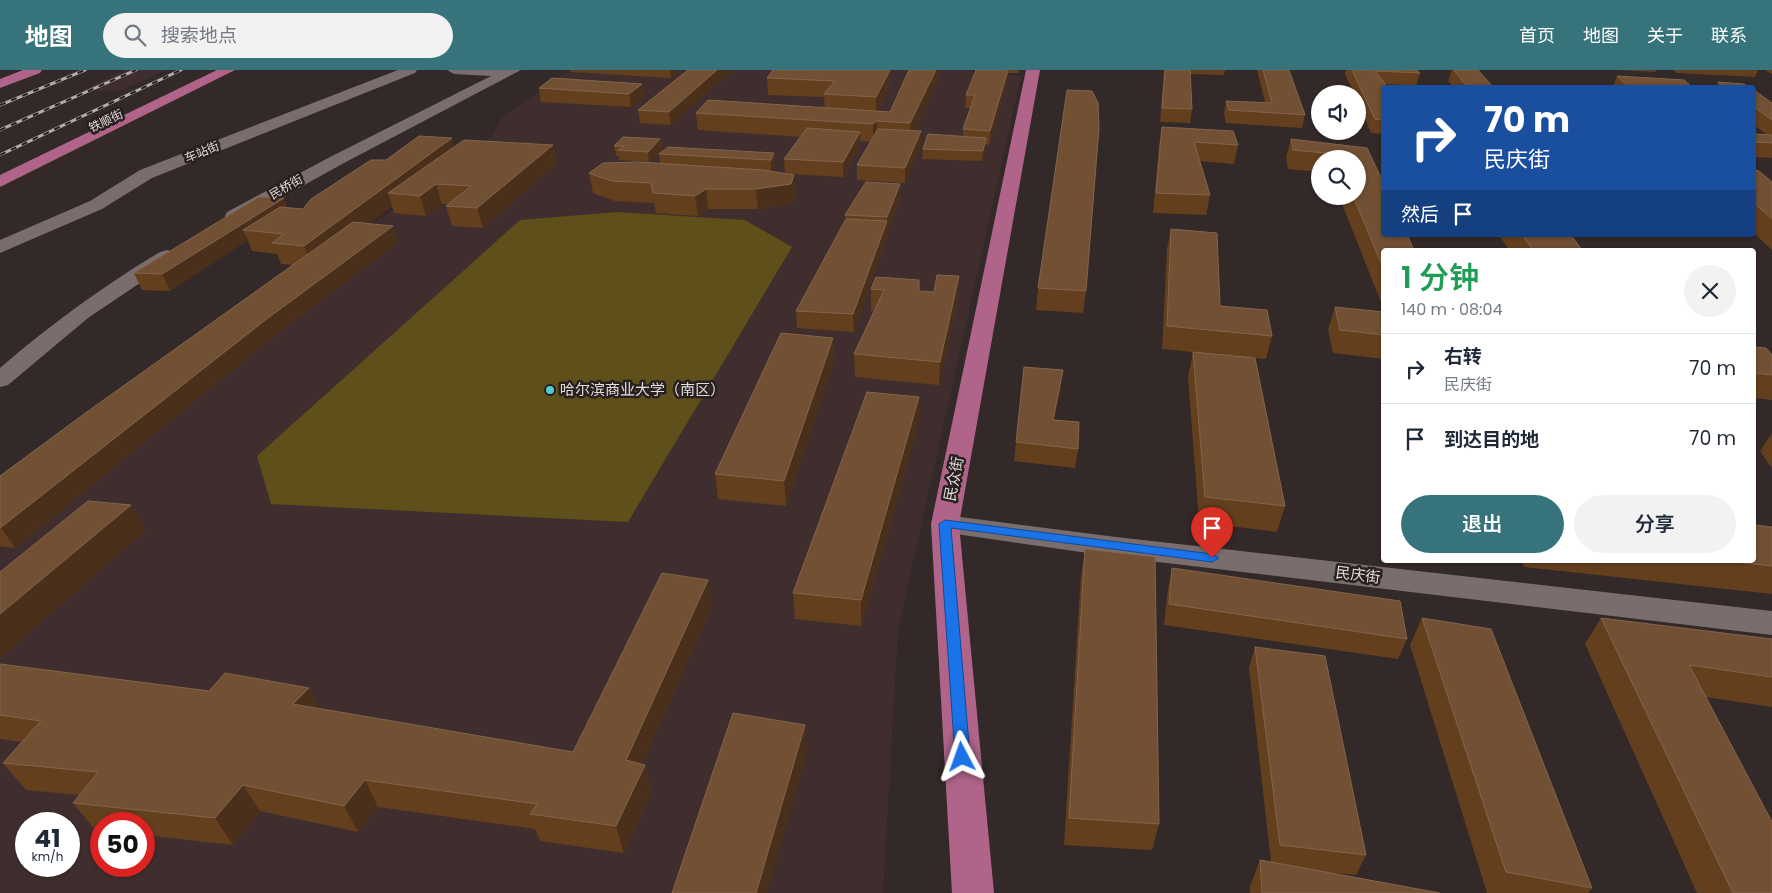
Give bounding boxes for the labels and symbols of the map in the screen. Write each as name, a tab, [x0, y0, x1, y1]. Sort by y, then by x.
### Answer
street label: 铁顺街	[86, 105, 126, 136]
street label: 车站街	[182, 137, 222, 166]
street label: 民桥街	[266, 170, 306, 203]
place label: 哈尔滨商业大学（南区）	[560, 379, 725, 400]
marker: 哈尔滨商业大学（南区）	[544, 384, 556, 396]
street label: 民众街	[939, 455, 968, 503]
pin	[1191, 507, 1233, 558]
street label: 民庆街	[1334, 561, 1382, 588]
position arrow	[935, 730, 987, 782]
speed limit sign: 50	[90, 812, 155, 877]

